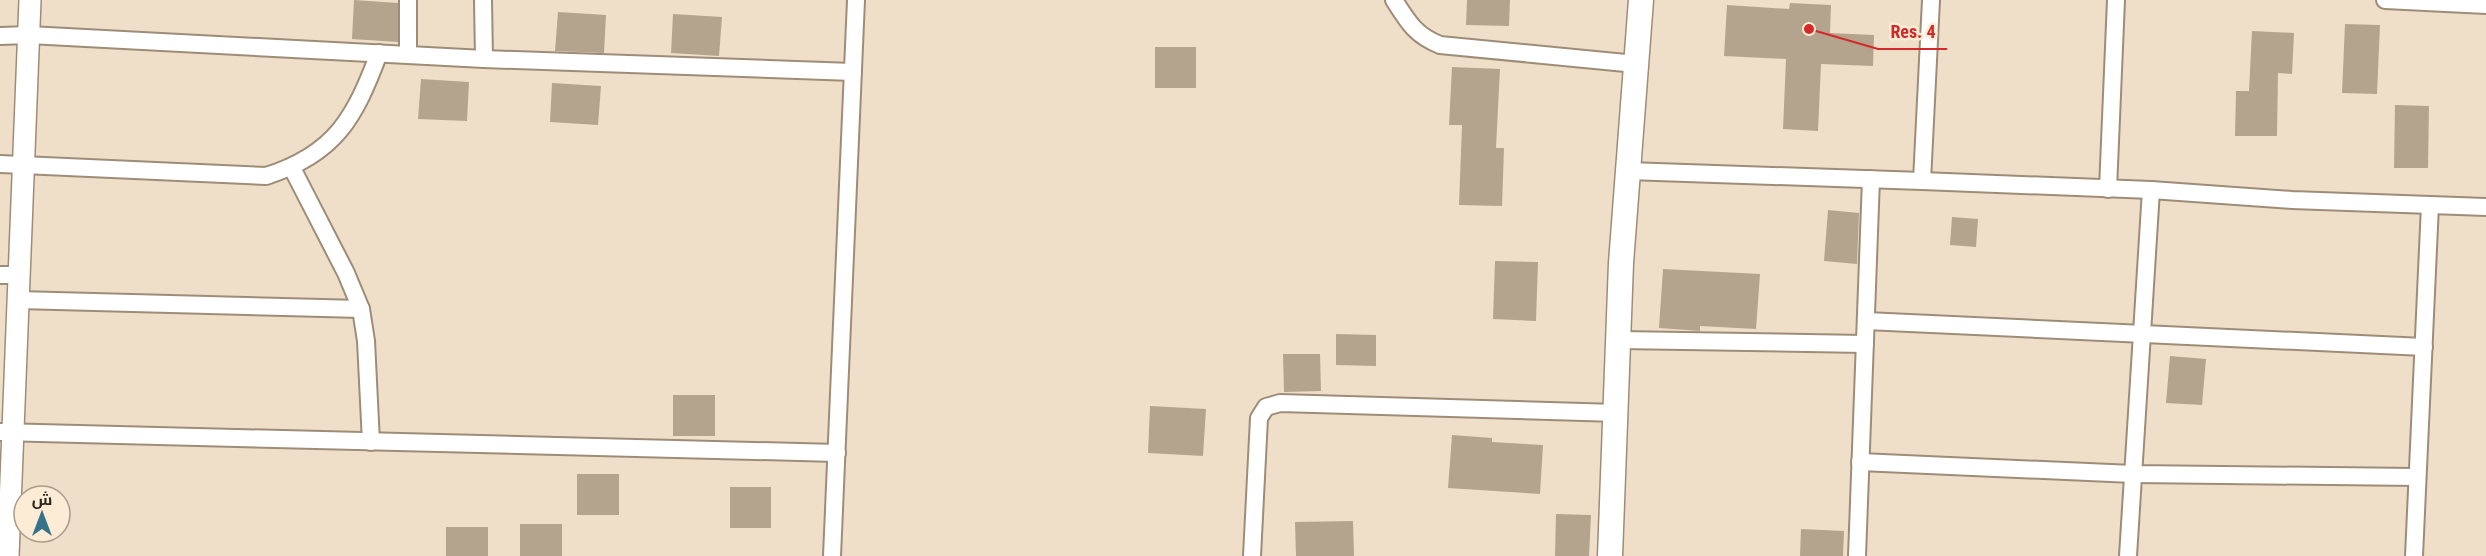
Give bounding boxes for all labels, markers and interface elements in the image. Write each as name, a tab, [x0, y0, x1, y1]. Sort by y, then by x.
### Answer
callout: Res. 4	[1878, 13, 1947, 49]
text: Res. 4	[1890, 21, 1936, 42]
north arrow	[12, 484, 72, 544]
text: ش	[32, 490, 52, 509]

